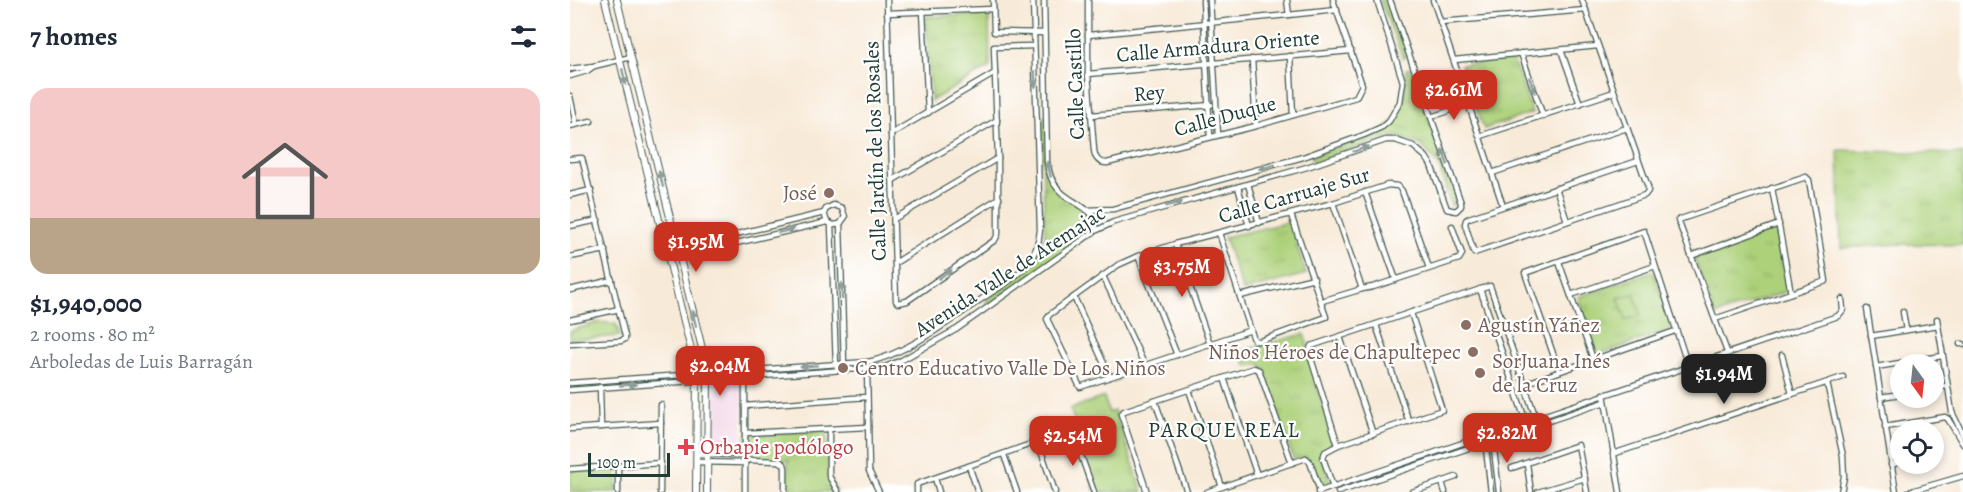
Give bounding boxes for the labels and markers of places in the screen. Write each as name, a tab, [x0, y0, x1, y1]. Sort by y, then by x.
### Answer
pin: $2.61M	[1405, 70, 1503, 121]
place label: José	[783, 179, 817, 207]
marker: José	[822, 186, 836, 200]
pin: $1.95M	[647, 222, 745, 273]
pin: $3.75M	[1133, 247, 1231, 298]
place label: Agustín Yáñez	[1477, 311, 1600, 339]
marker: Agustín Yáñez	[1459, 318, 1473, 332]
place label: Niños Héroes de Chapultepec	[1208, 338, 1461, 366]
marker: Niños Héroes de Chapultepec	[1466, 345, 1480, 359]
pin: $2.04M	[671, 346, 769, 397]
place label: SorJuana Inés de la Cruz	[1492, 347, 1610, 399]
place label: Centro Educativo Valle De Los Niños	[855, 354, 1166, 382]
pin: $1.94M	[1675, 354, 1773, 405]
marker: Centro Educativo Valle De Los Niños	[836, 361, 850, 375]
marker: SorJuana Inés de la Cruz	[1473, 366, 1487, 380]
pin: $2.82M	[1458, 413, 1556, 464]
pin: $2.54M	[1024, 416, 1122, 467]
place label: Orbapie podólogo	[700, 433, 853, 461]
marker: Orbapie podólogo	[677, 438, 695, 456]

